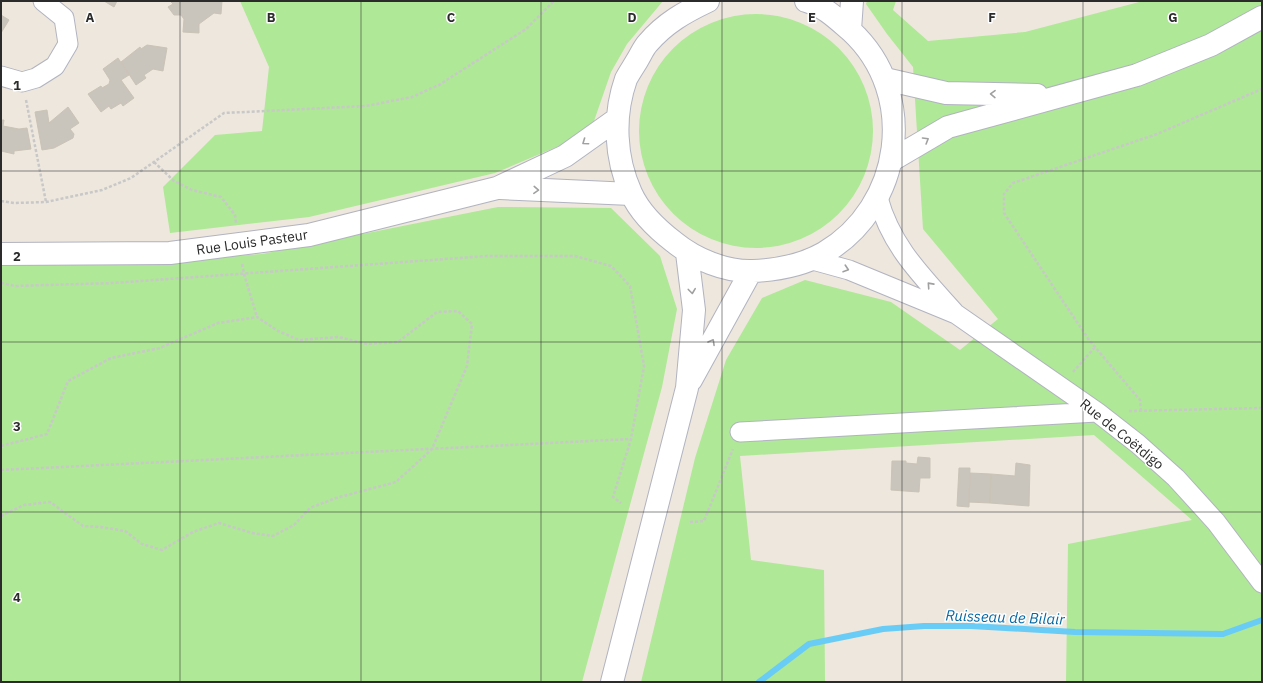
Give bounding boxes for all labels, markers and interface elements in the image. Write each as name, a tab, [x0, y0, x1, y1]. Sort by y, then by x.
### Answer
text: A	[86, 9, 95, 26]
text: B	[267, 9, 276, 26]
text: C	[447, 9, 456, 26]
text: D	[627, 9, 637, 26]
text: E	[808, 9, 816, 26]
text: F	[988, 9, 996, 26]
text: G	[1168, 9, 1178, 26]
text: 1	[13, 77, 21, 94]
one-way arrow	[990, 90, 996, 98]
one-way arrow	[582, 137, 589, 145]
one-way arrow	[922, 137, 929, 145]
one-way arrow	[533, 186, 539, 194]
street label: Rue Louis Pasteur	[195, 225, 309, 259]
text: 2	[13, 248, 21, 265]
one-way arrow	[843, 264, 850, 273]
one-way arrow	[927, 282, 935, 290]
one-way arrow	[687, 288, 696, 294]
one-way arrow	[708, 339, 715, 346]
street label: Rue de Coëtdigo	[1076, 395, 1168, 473]
text: 3	[13, 418, 21, 435]
text: 4	[13, 589, 21, 606]
water label: Ruisseau de Bilair	[945, 605, 1065, 629]

